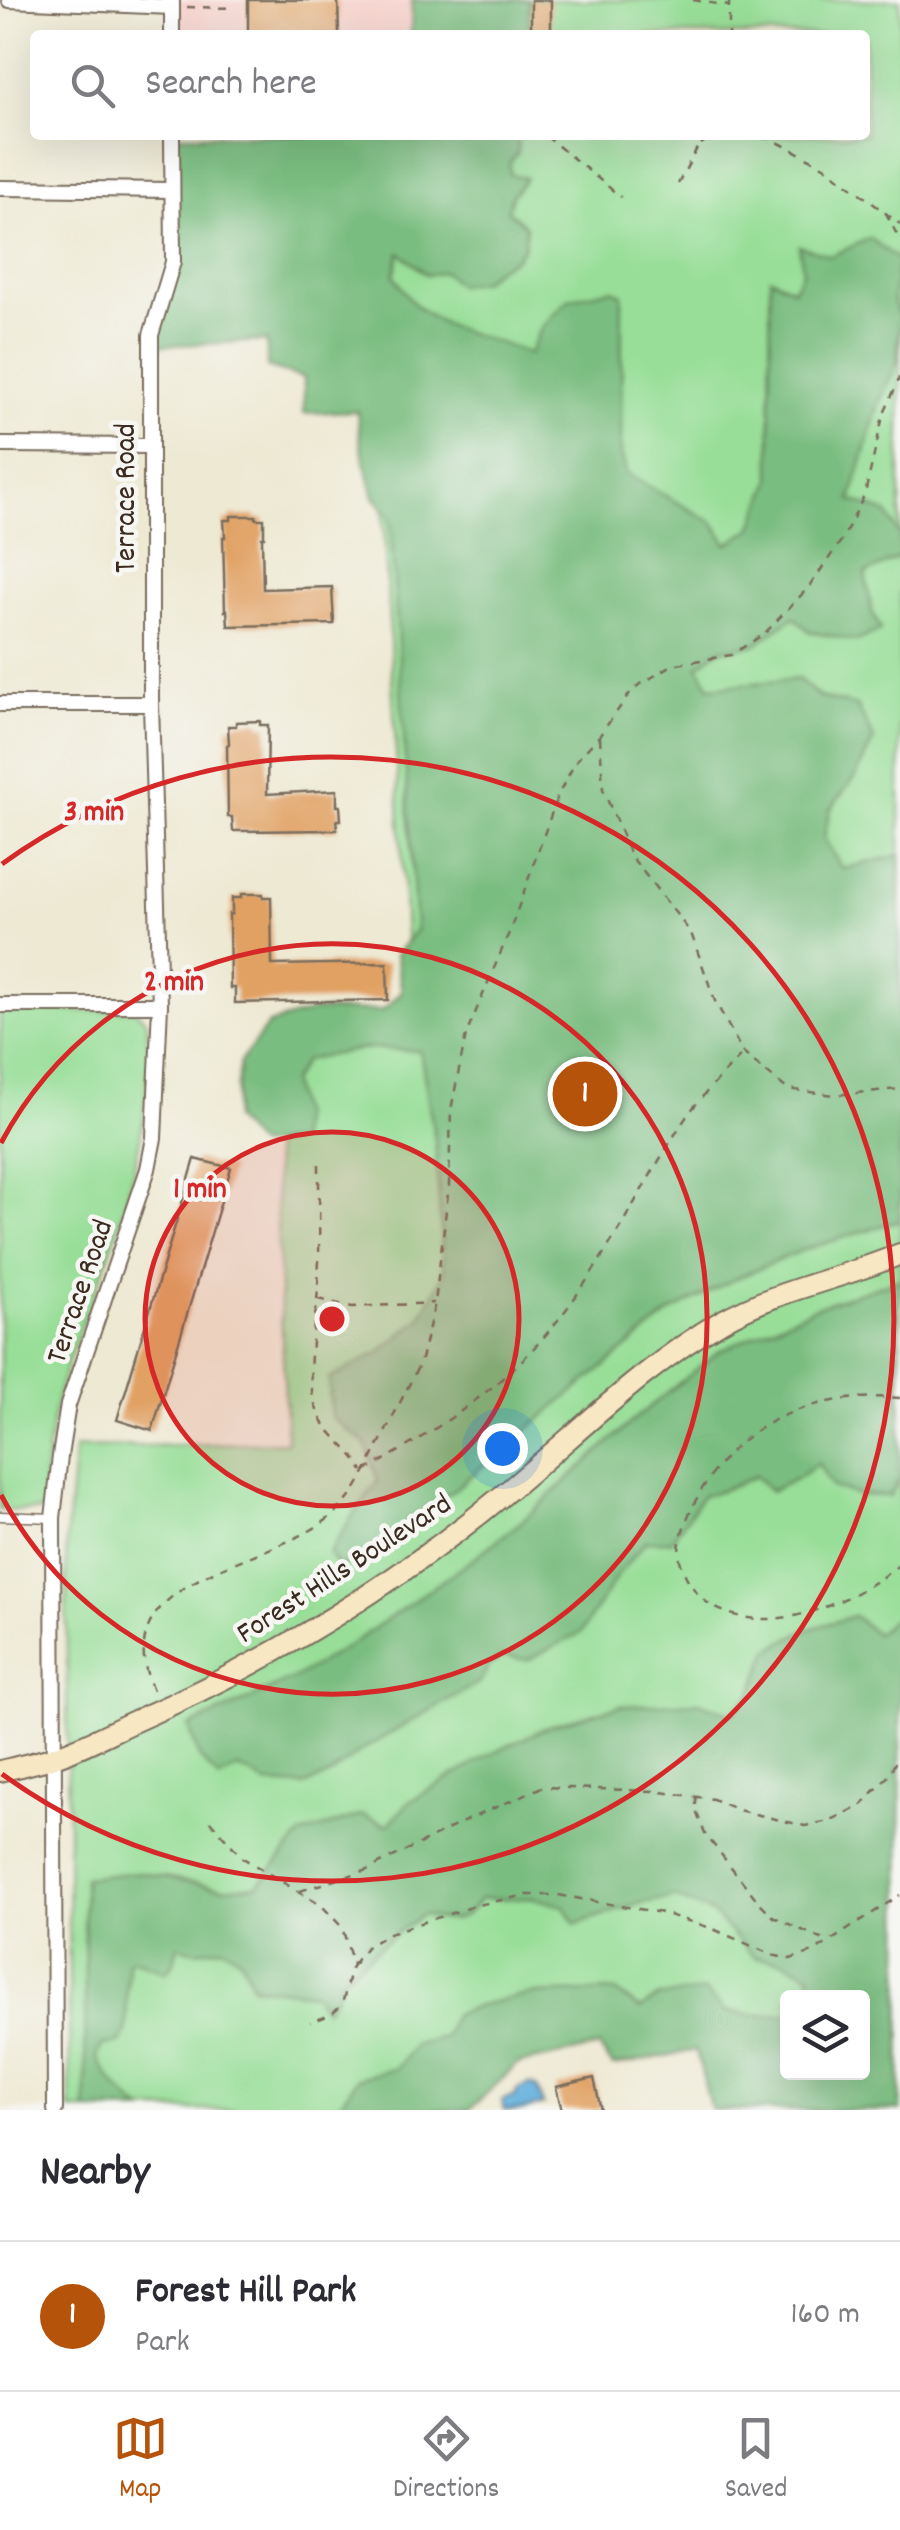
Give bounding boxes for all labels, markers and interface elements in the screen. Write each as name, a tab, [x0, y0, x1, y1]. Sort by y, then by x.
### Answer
search box	[30, 30, 870, 140]
icon: search	[65, 58, 120, 113]
text: Search here	[145, 58, 317, 113]
street label: Terrace Road	[107, 423, 150, 573]
text: 3 min	[64, 793, 124, 836]
text: 2 min	[144, 963, 204, 1006]
pin: 1	[552, 1056, 618, 1132]
text: 1 min	[173, 1170, 227, 1213]
street label: Terrace Road	[38, 1215, 127, 1370]
centre of rings	[314, 1301, 350, 1337]
your location	[477, 1423, 528, 1474]
street label: Forest Hills Boulevard	[229, 1485, 462, 1657]
map controls	[780, 1990, 870, 2080]
button: layers	[780, 1990, 870, 2080]
text: Nearby	[40, 2145, 150, 2205]
text: Forest Hill Park	[135, 2266, 356, 2321]
text: 1	[69, 2293, 76, 2339]
text: 160 m	[791, 2293, 860, 2339]
text: Park	[135, 2321, 190, 2367]
tab: Map	[113, 2411, 168, 2511]
tab: Directions	[393, 2411, 499, 2511]
tab: Saved	[725, 2411, 787, 2511]

